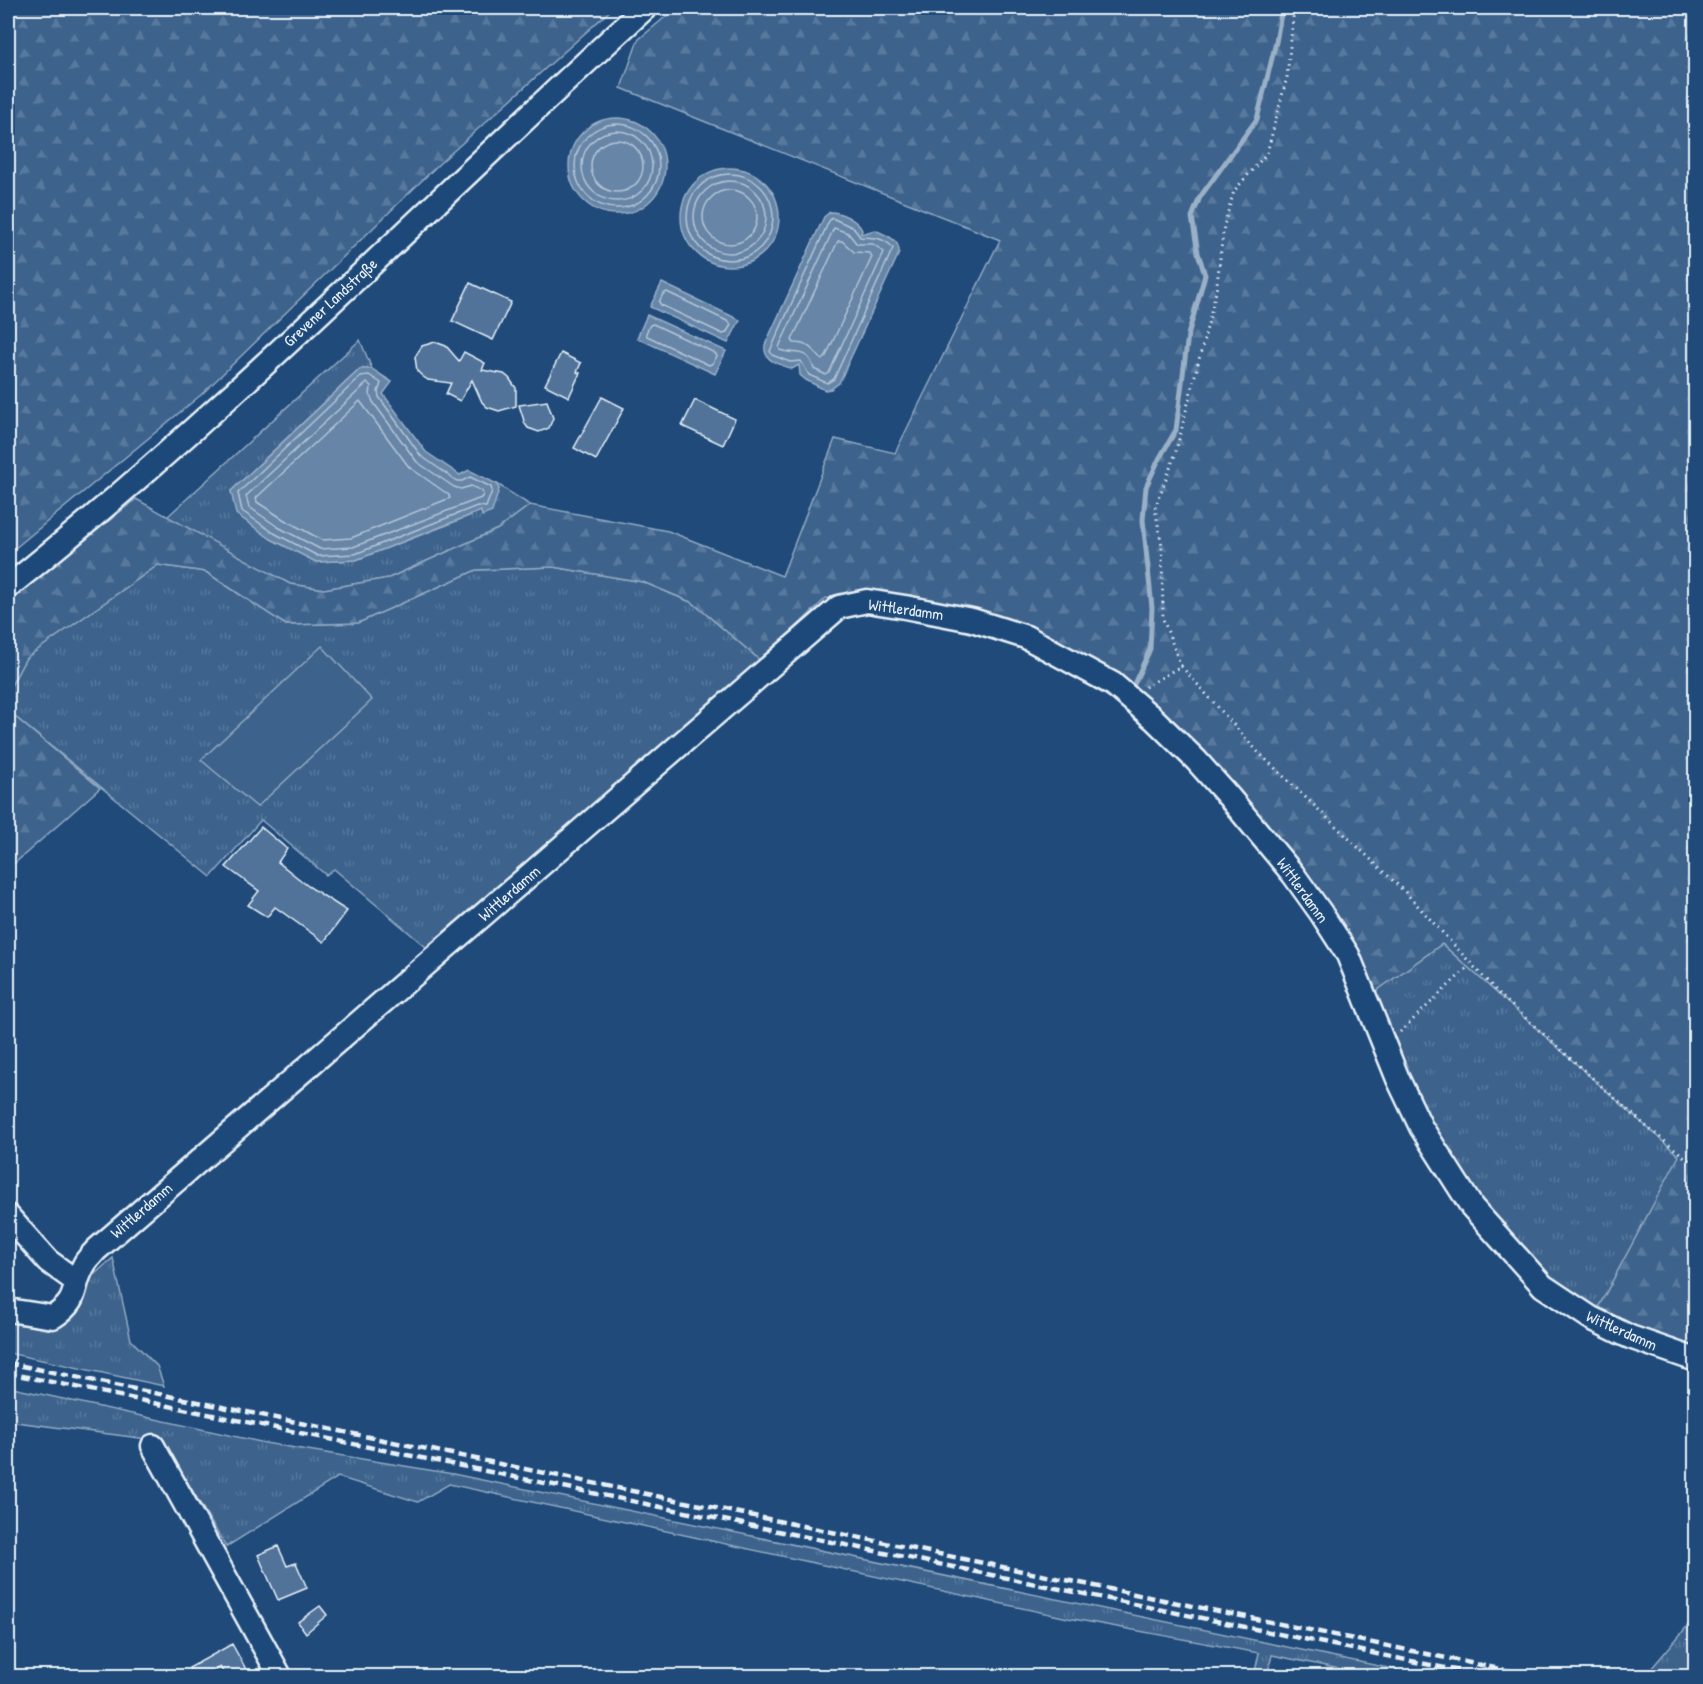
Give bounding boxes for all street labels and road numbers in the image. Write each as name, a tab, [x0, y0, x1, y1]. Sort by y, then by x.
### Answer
street label: Grevener Landstraße	[278, 252, 382, 351]
street label: Wittlerdamm	[867, 593, 945, 625]
street label: Wittlerdamm	[1272, 853, 1334, 927]
street label: Wittlerdamm	[473, 860, 545, 926]
street label: Wittlerdamm	[105, 1177, 177, 1243]
street label: Wittlerdamm	[1583, 1305, 1661, 1355]

